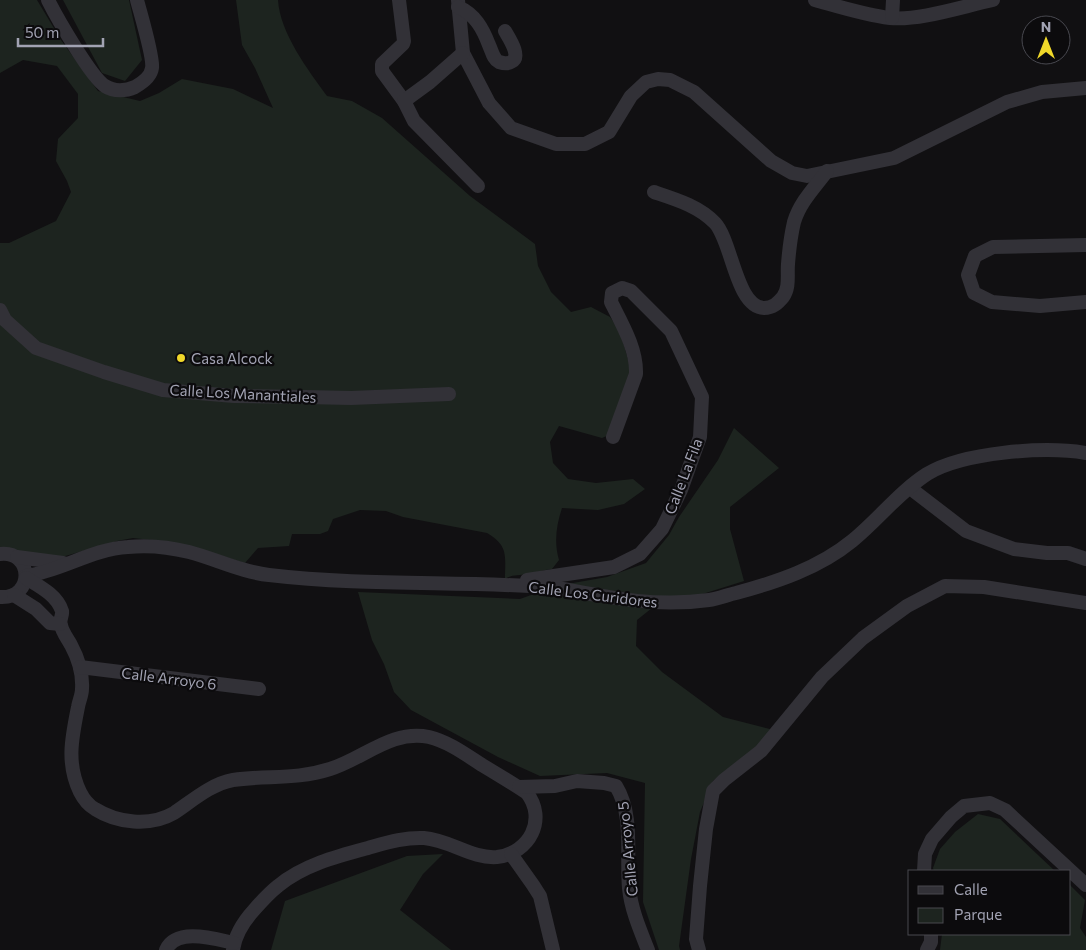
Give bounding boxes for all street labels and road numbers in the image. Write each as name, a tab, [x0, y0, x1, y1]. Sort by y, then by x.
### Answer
street label: Calle Los Manantiales	[169, 380, 317, 406]
street label: Calle La Fila	[660, 435, 706, 517]
street label: Calle Los Curidores	[527, 577, 659, 611]
street label: Calle Arroyo 6	[120, 663, 218, 693]
street label: Calle Arroyo 5	[613, 801, 641, 897]

